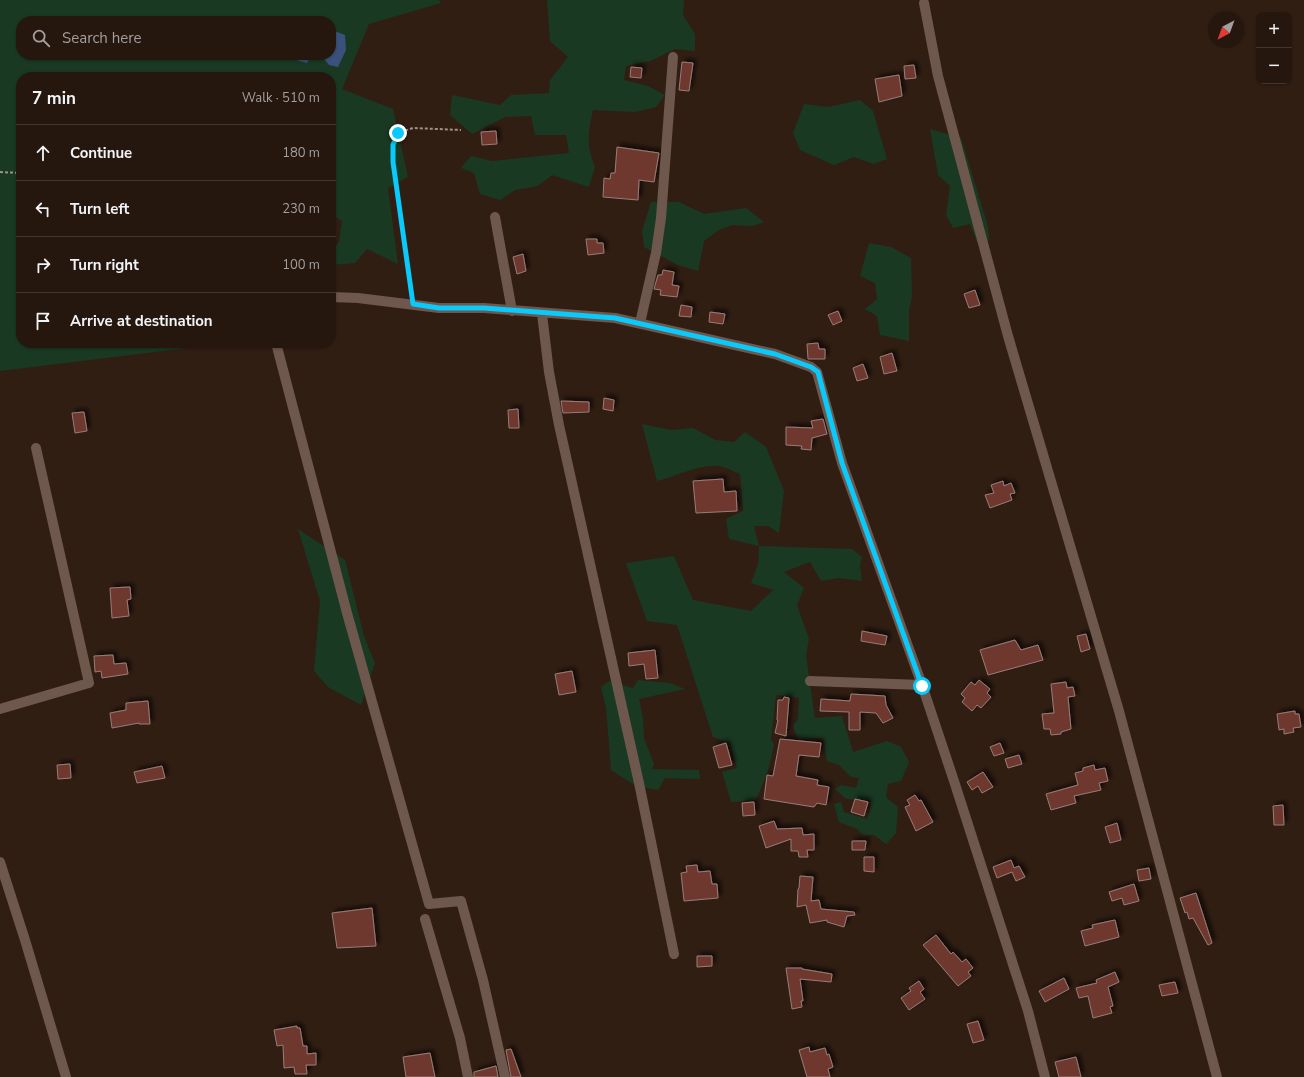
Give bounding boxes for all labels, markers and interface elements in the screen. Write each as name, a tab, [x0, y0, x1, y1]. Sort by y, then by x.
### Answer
north arrow	[1208, 12, 1244, 48]
map controls	[1256, 12, 1292, 84]
button: +	[1256, 12, 1292, 48]
search box	[16, 16, 336, 60]
icon: search	[30, 27, 52, 49]
text: Search here	[62, 28, 142, 48]
button: −	[1256, 48, 1292, 84]
text: 7 min	[32, 87, 76, 110]
text: Walk · 510 m	[242, 89, 320, 107]
route end	[389, 124, 407, 142]
icon: ahead	[32, 142, 54, 164]
text: Continue	[70, 143, 132, 163]
text: 180 m	[282, 144, 320, 162]
icon: left	[32, 198, 54, 220]
text: Turn left	[70, 199, 129, 219]
text: 230 m	[282, 200, 320, 218]
icon: right	[32, 254, 54, 276]
text: Turn right	[70, 255, 139, 275]
text: 100 m	[282, 256, 320, 274]
icon: arrive	[32, 310, 54, 332]
text: Arrive at destination	[70, 311, 213, 331]
route start	[913, 677, 931, 695]

